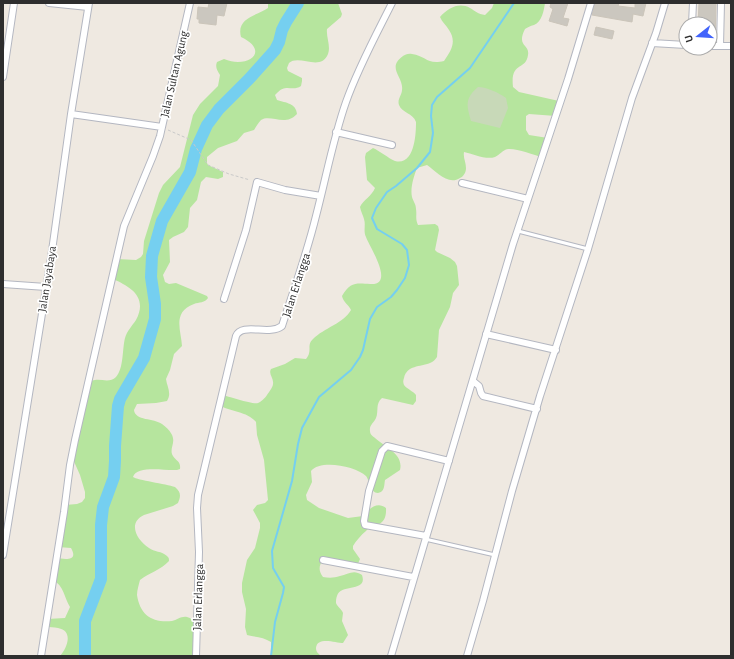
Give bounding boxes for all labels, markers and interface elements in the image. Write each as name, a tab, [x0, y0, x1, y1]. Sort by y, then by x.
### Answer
north arrow	[678, 16, 718, 56]
street label: Jalan Sultan Agung	[158, 29, 190, 119]
text: U	[683, 34, 695, 44]
street label: Jalan Jayabaya	[36, 245, 59, 313]
street label: Jalan Erlangga	[280, 251, 312, 319]
street label: Jalan Erlangga	[191, 563, 205, 631]

